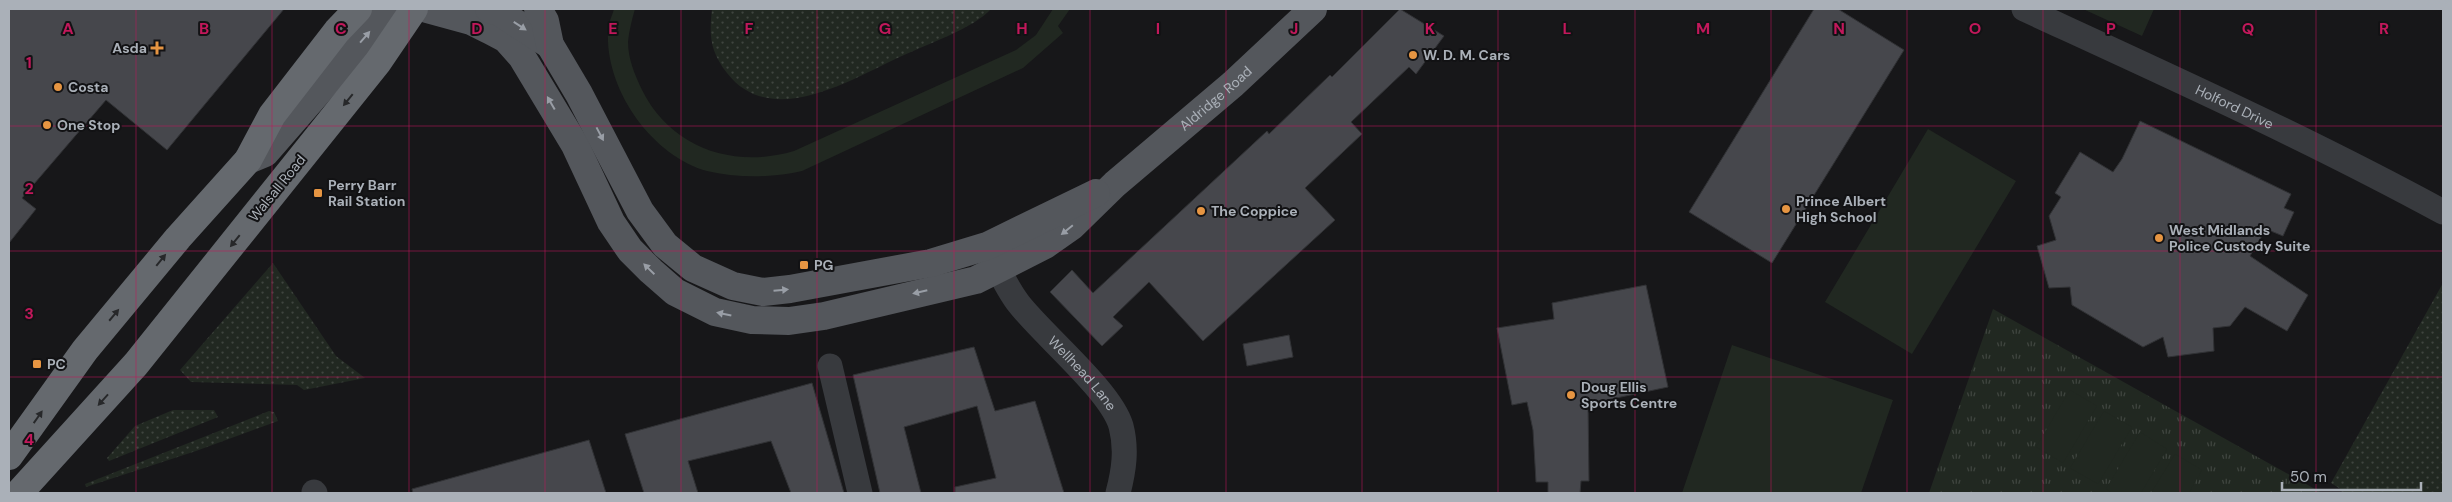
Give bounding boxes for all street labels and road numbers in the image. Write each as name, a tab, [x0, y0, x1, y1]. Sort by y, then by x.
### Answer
street label: Aldridge Road	[1176, 62, 1256, 135]
street label: Holford Drive	[2192, 81, 2276, 133]
street label: Walsall Road	[245, 151, 309, 225]
street label: Wellhead Lane	[1044, 332, 1121, 414]

